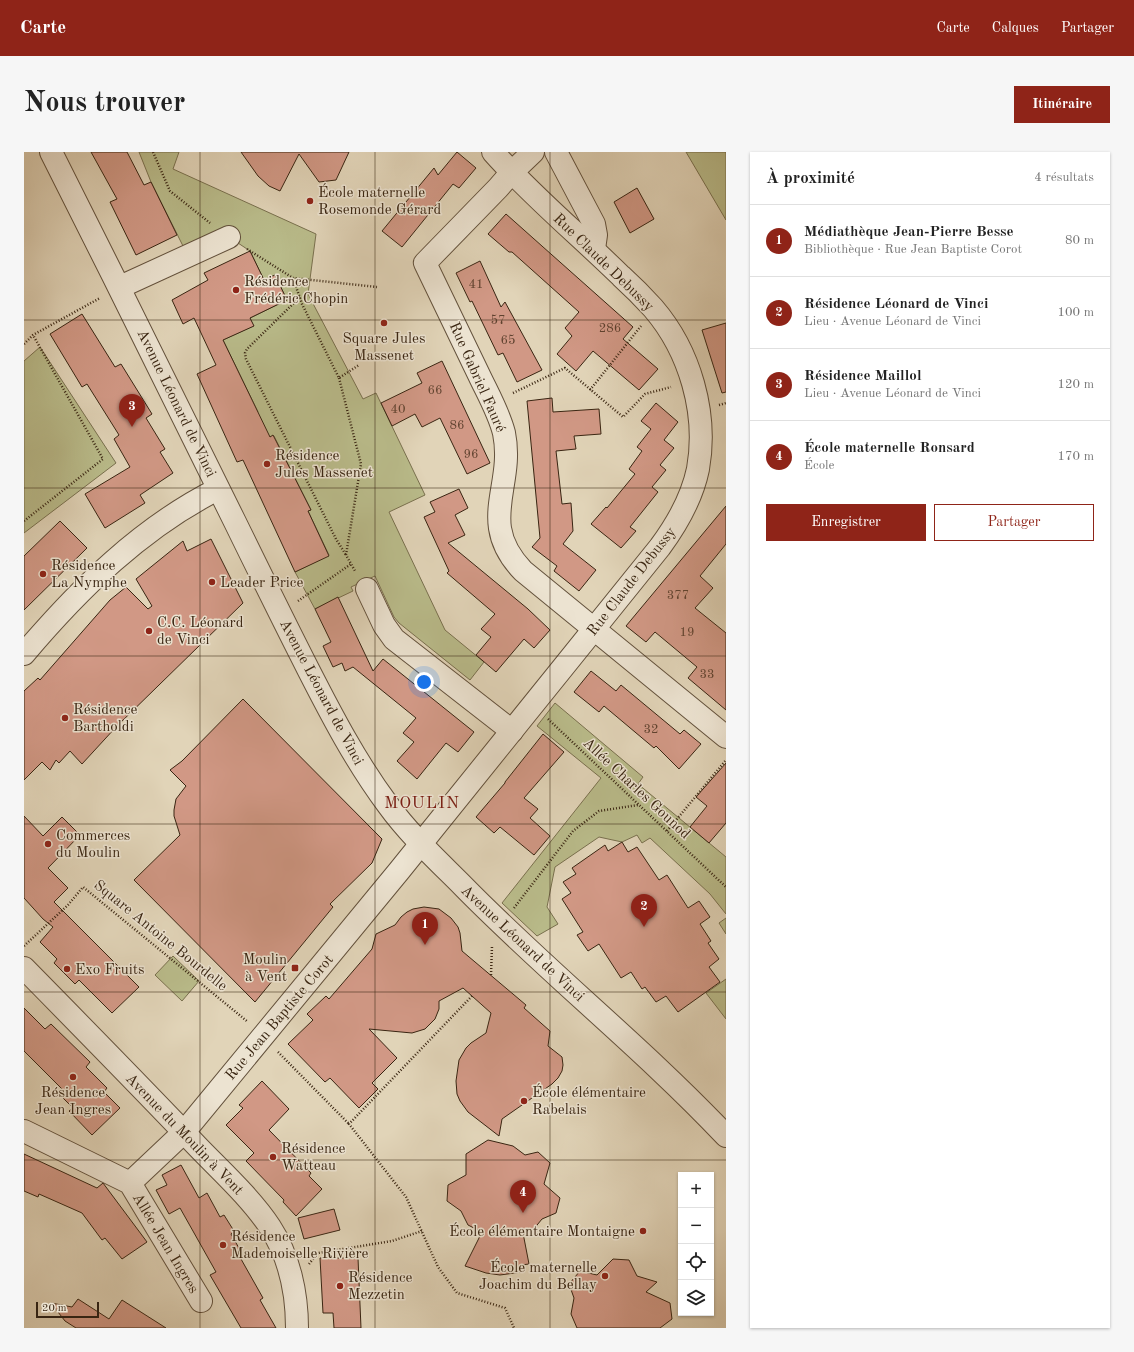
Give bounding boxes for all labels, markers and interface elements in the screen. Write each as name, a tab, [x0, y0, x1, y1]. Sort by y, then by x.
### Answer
text: Carte	[20, 19, 66, 38]
text: Carte	[936, 21, 970, 35]
text: Calques	[992, 21, 1039, 35]
text: Partager	[1061, 21, 1114, 35]
button: Itinéraire	[1014, 86, 1110, 123]
text: Nous trouver	[24, 90, 185, 118]
text: À proximité	[766, 170, 855, 187]
text: 4 résultats	[1034, 171, 1094, 184]
place label: École maternelle Rosemonde Gérard	[318, 183, 441, 218]
marker: École maternelle Rosemonde Gérard	[305, 196, 315, 206]
street label: Rue Claude Debussy	[550, 211, 656, 315]
text: Médiathèque Jean-Pierre Besse	[804, 225, 1014, 240]
text: 1	[775, 234, 783, 247]
text: 80 m	[1065, 234, 1094, 247]
text: Bibliothèque · Rue Jean Baptiste Corot	[804, 243, 1022, 256]
place label: Résidence Frédéric Chopin	[244, 275, 348, 307]
house number: 41	[468, 278, 484, 291]
marker: Résidence Frédéric Chopin	[231, 285, 241, 295]
text: Résidence Léonard de Vinci	[804, 297, 988, 312]
text: 2	[775, 306, 783, 319]
text: 100 m	[1057, 306, 1094, 319]
house number: 57	[490, 314, 506, 327]
text: Lieu · Avenue Léonard de Vinci	[804, 315, 981, 328]
marker: Square Jules Massenet	[379, 318, 389, 328]
street label: Rue Gabriel Fauré	[446, 320, 508, 435]
house number: 286	[599, 322, 621, 335]
street label: Avenue Léonard de Vinci	[133, 327, 218, 480]
place label: Square Jules Massenet	[342, 332, 426, 364]
house number: 65	[500, 334, 516, 347]
text: Résidence Maillol	[804, 369, 922, 384]
text: 3	[775, 378, 783, 391]
text: 120 m	[1057, 378, 1094, 391]
house number: 66	[427, 384, 443, 397]
text: Lieu · Avenue Léonard de Vinci	[804, 387, 981, 400]
pin: 3	[119, 394, 145, 427]
house number: 40	[390, 403, 406, 416]
house number: 86	[449, 419, 465, 432]
text: École maternelle Ronsard	[804, 441, 975, 456]
house number: 96	[463, 448, 479, 461]
place label: Résidence Jules Massenet	[275, 449, 373, 481]
text: 4	[775, 450, 783, 463]
text: 170 m	[1057, 450, 1094, 463]
marker: Résidence Jules Massenet	[262, 459, 272, 469]
text: École	[804, 459, 835, 472]
button: Enregistrer	[766, 504, 926, 541]
button: Partager	[934, 504, 1094, 541]
street label: Rue Claude Debussy	[585, 525, 679, 639]
place label: Résidence La Nymphe	[51, 559, 127, 591]
marker: Résidence La Nymphe	[38, 569, 48, 579]
place label: Leader Price	[220, 576, 303, 591]
marker: Leader Price	[207, 577, 217, 587]
house number: 377	[667, 589, 689, 602]
place label: C.C. Léonard de Vinci	[157, 616, 244, 648]
street label: Avenue Léonard de Vinci	[276, 617, 365, 768]
marker: C.C. Léonard de Vinci	[144, 626, 154, 636]
house number: 19	[679, 626, 695, 639]
house number: 33	[699, 668, 715, 681]
your location	[414, 672, 434, 692]
place label: Résidence Bartholdi	[73, 703, 138, 735]
marker: Résidence Bartholdi	[60, 713, 70, 723]
house number: 32	[643, 723, 659, 736]
street label: Allée Charles Gounod	[579, 736, 693, 843]
district label: MOULIN	[384, 795, 460, 812]
place label: Commerces du Moulin	[56, 829, 130, 861]
marker: Commerces du Moulin	[43, 839, 53, 849]
street label: Square Antoine Bourdelle	[91, 878, 230, 995]
street label: Avenue Léonard de Vinci	[457, 883, 587, 1005]
pin: 2	[631, 894, 657, 927]
pin: 1	[412, 912, 438, 945]
street label: Rue Jean Baptiste Corot	[223, 952, 337, 1084]
place label: Moulin à Vent	[243, 953, 287, 985]
place label: Exo Fruits	[75, 963, 145, 978]
marker: Moulin à Vent	[290, 963, 300, 973]
marker: Exo Fruits	[62, 964, 72, 974]
street label: Avenue du Moulin à Vent	[122, 1071, 246, 1199]
marker: Résidence Jean Ingres	[68, 1072, 78, 1082]
place label: École élémentaire Rabelais	[532, 1083, 646, 1118]
place label: Résidence Jean Ingres	[35, 1086, 111, 1118]
marker: École élémentaire Rabelais	[519, 1096, 529, 1106]
place label: Résidence Watteau	[281, 1142, 346, 1174]
marker: Résidence Watteau	[268, 1152, 278, 1162]
map controls	[678, 1172, 714, 1316]
button: +	[678, 1172, 714, 1208]
pin: 4	[510, 1180, 536, 1213]
street label: Allée Jean Ingres	[129, 1191, 200, 1296]
button: −	[678, 1208, 714, 1244]
place label: École élémentaire Montaigne	[449, 1222, 635, 1240]
marker: École élémentaire Montaigne	[638, 1226, 648, 1236]
place label: Résidence Mademoiselle Rivière	[231, 1230, 369, 1262]
marker: Résidence Mademoiselle Rivière	[218, 1240, 228, 1250]
button: locate	[678, 1244, 714, 1280]
place label: École maternelle Joachim du Bellay	[479, 1258, 597, 1293]
place label: Résidence Mezzetin	[348, 1271, 413, 1303]
marker: École maternelle Joachim du Bellay	[600, 1271, 610, 1281]
button: layers	[678, 1280, 714, 1316]
marker: Résidence Mezzetin	[335, 1281, 345, 1291]
scale bar	[36, 1300, 99, 1319]
text: 20 m	[42, 1303, 67, 1314]

